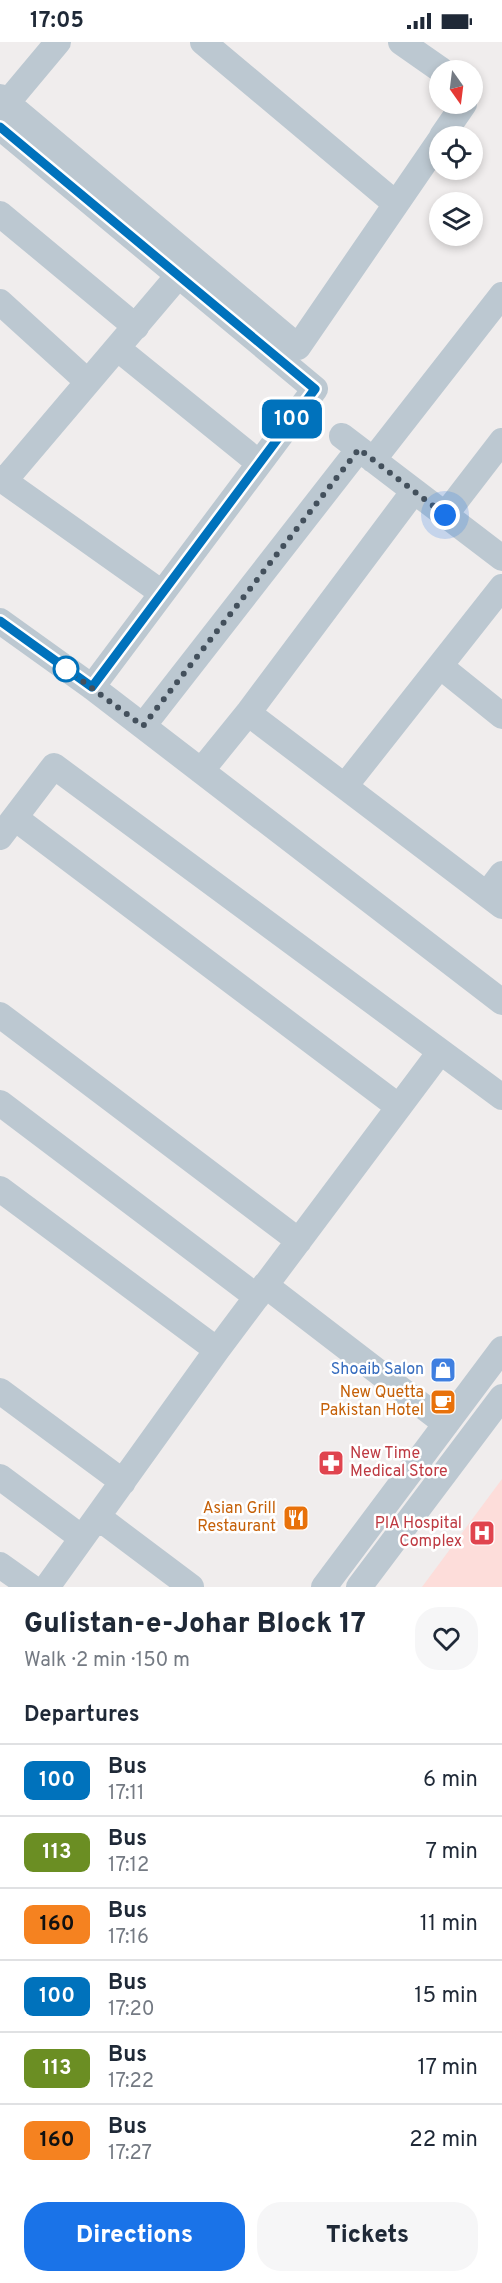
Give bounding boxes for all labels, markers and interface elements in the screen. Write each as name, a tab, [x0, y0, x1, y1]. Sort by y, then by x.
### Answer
text: 17:05	[30, 8, 84, 35]
north arrow	[429, 60, 483, 114]
map controls	[429, 60, 483, 246]
button: locate	[429, 126, 483, 180]
button: layers	[429, 192, 483, 246]
line badge: 100	[258, 400, 326, 439]
text: 100	[274, 406, 310, 433]
your location	[430, 500, 460, 530]
unlabelled marker	[53, 656, 79, 682]
shop icon: Shoaib Salon	[428, 1355, 458, 1385]
place label: Shoaib Salon	[331, 1360, 424, 1380]
place label: New Quetta Pakistan Hotel	[320, 1383, 424, 1421]
cafe icon: New Quetta Pakistan Hotel	[428, 1387, 458, 1417]
place label: New Time Medical Store	[350, 1444, 448, 1482]
pharmacy icon: New Time Medical Store	[316, 1448, 346, 1478]
place label: Asian Grill Restaurant	[197, 1499, 276, 1537]
restaurant icon: Asian Grill Restaurant	[281, 1503, 311, 1533]
place label: PIA Hospital Complex	[375, 1514, 462, 1552]
hospital icon: PIA Hospital Complex	[467, 1518, 497, 1548]
text: Gulistan-e-Johar Block 17	[24, 1607, 366, 1643]
button: heart	[415, 1607, 478, 1670]
text: Walk · 2 min · 150 m	[24, 1648, 190, 1674]
text: Departures	[24, 1702, 140, 1729]
text: Bus	[108, 1754, 147, 1781]
text: 100	[39, 1767, 75, 1794]
text: 6 min	[423, 1767, 478, 1794]
text: 17:11	[108, 1781, 144, 1807]
text: Bus	[108, 1826, 147, 1853]
text: 113	[42, 1839, 72, 1866]
text: 7 min	[426, 1839, 478, 1866]
text: 17:12	[108, 1853, 149, 1879]
text: Bus	[108, 1898, 147, 1925]
text: 160	[39, 1911, 75, 1938]
text: 11 min	[420, 1911, 478, 1938]
text: 17:16	[108, 1925, 149, 1951]
text: Bus	[108, 1970, 147, 1997]
text: 100	[39, 1983, 75, 2010]
text: 15 min	[414, 1983, 478, 2010]
text: 17:20	[108, 1997, 155, 2023]
text: Bus	[108, 2042, 147, 2069]
text: 113	[42, 2055, 72, 2082]
text: 17 min	[418, 2055, 478, 2082]
text: 17:22	[108, 2069, 154, 2095]
text: Bus	[108, 2114, 147, 2141]
text: 160	[39, 2127, 75, 2154]
text: 22 min	[409, 2127, 478, 2154]
text: 17:27	[108, 2141, 152, 2167]
button: Directions	[24, 2202, 245, 2271]
button: Tickets	[257, 2202, 478, 2271]

